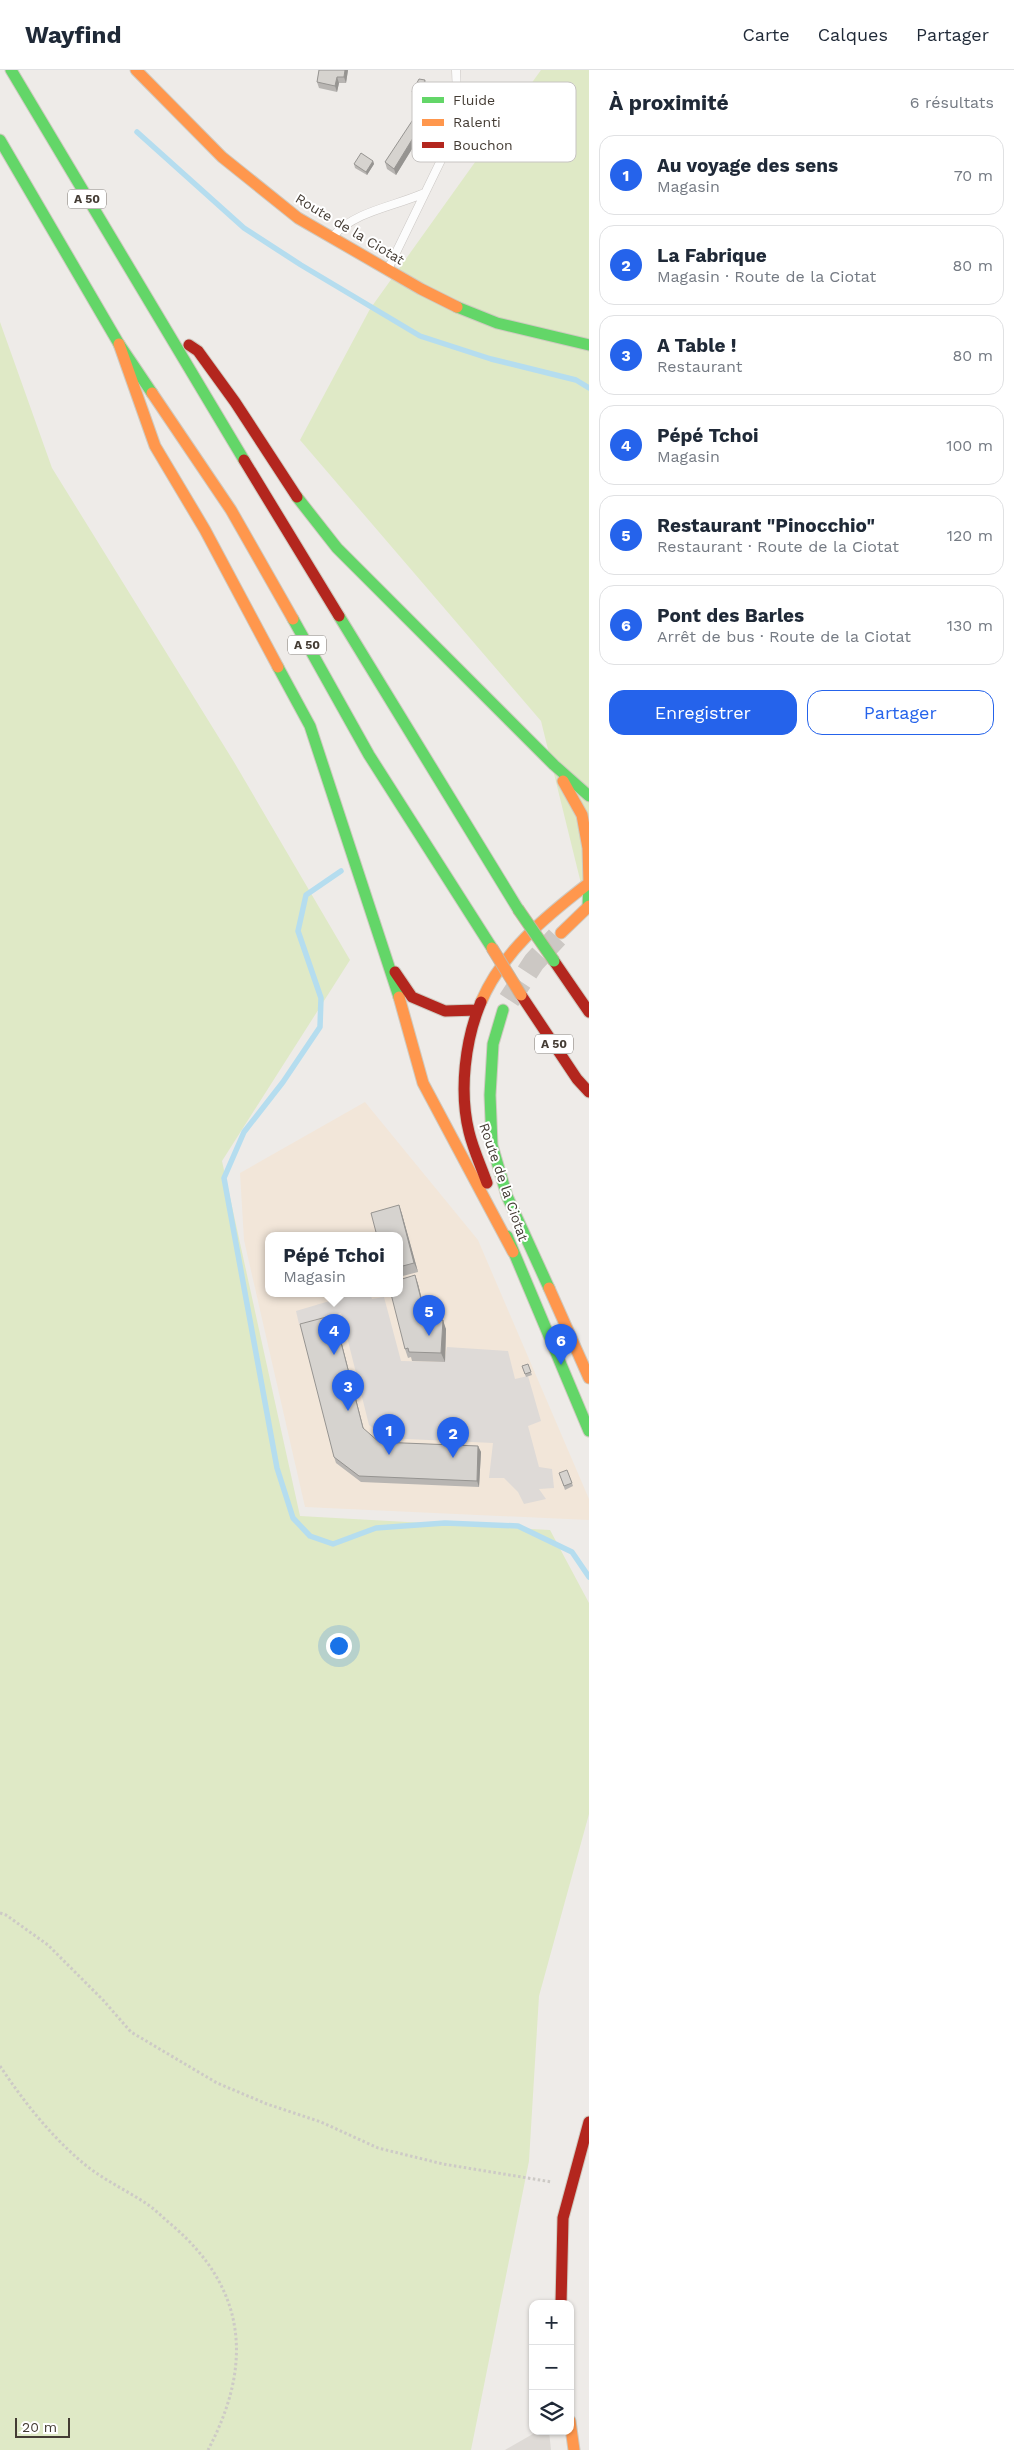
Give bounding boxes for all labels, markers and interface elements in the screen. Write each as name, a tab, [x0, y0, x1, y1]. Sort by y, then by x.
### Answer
text: Wayfind	[25, 21, 121, 49]
text: Carte	[742, 24, 790, 45]
text: Calques	[818, 24, 888, 45]
text: Partager	[916, 24, 989, 45]
legend	[412, 82, 576, 162]
text: À proximité	[609, 90, 729, 115]
text: Fluide	[453, 92, 495, 108]
text: 6 résultats	[910, 93, 994, 112]
text: Ralenti	[453, 114, 501, 130]
text: Bouchon	[453, 137, 513, 153]
text: Au voyage des sens	[657, 154, 838, 177]
text: 1	[623, 166, 629, 185]
text: 70 m	[954, 166, 993, 185]
text: Magasin	[657, 177, 720, 196]
road number: A 50	[68, 190, 106, 208]
street label: Route de la Ciotat	[293, 190, 407, 268]
text: La Fabrique	[657, 244, 767, 267]
text: 2	[621, 256, 631, 275]
text: 80 m	[952, 256, 993, 275]
text: Magasin · Route de la Ciotat	[657, 267, 876, 286]
text: A Table !	[657, 334, 737, 357]
text: 3	[621, 346, 631, 365]
text: 80 m	[952, 346, 993, 365]
text: Restaurant	[657, 357, 743, 376]
text: Pépé Tchoi	[657, 424, 759, 447]
text: 4	[621, 436, 631, 455]
text: 100 m	[946, 436, 993, 455]
text: Magasin	[657, 447, 720, 466]
text: Restaurant "Pinocchio"	[657, 514, 875, 537]
text: 5	[621, 526, 631, 545]
text: 120 m	[947, 526, 993, 545]
text: Restaurant · Route de la Ciotat	[657, 537, 899, 556]
text: Pont des Barles	[657, 604, 804, 627]
text: 6	[621, 616, 631, 635]
text: 130 m	[947, 616, 993, 635]
text: Arrêt de bus · Route de la Ciotat	[657, 627, 911, 646]
road number: A 50	[288, 636, 326, 654]
button: Enregistrer	[609, 690, 797, 735]
button: Partager	[807, 690, 994, 735]
road number: A 50	[535, 1034, 573, 1054]
street label: Route de la Ciotat	[476, 1121, 532, 1243]
popup	[265, 1232, 403, 1297]
text: Pépé Tchoi	[283, 1244, 385, 1267]
text: Magasin	[283, 1267, 346, 1286]
pin: 5	[413, 1295, 445, 1336]
pin: 4	[318, 1314, 350, 1355]
pin: 6	[545, 1324, 577, 1365]
pin: 3	[332, 1370, 364, 1411]
pin: 1	[373, 1414, 405, 1455]
pin: 2	[437, 1417, 469, 1458]
your location	[326, 1633, 352, 1659]
map controls	[529, 2300, 574, 2435]
button: +	[529, 2300, 574, 2345]
button: −	[529, 2345, 574, 2390]
button: layers	[529, 2390, 574, 2435]
scale bar	[15, 2415, 70, 2438]
text: 20 m	[22, 2419, 57, 2435]

